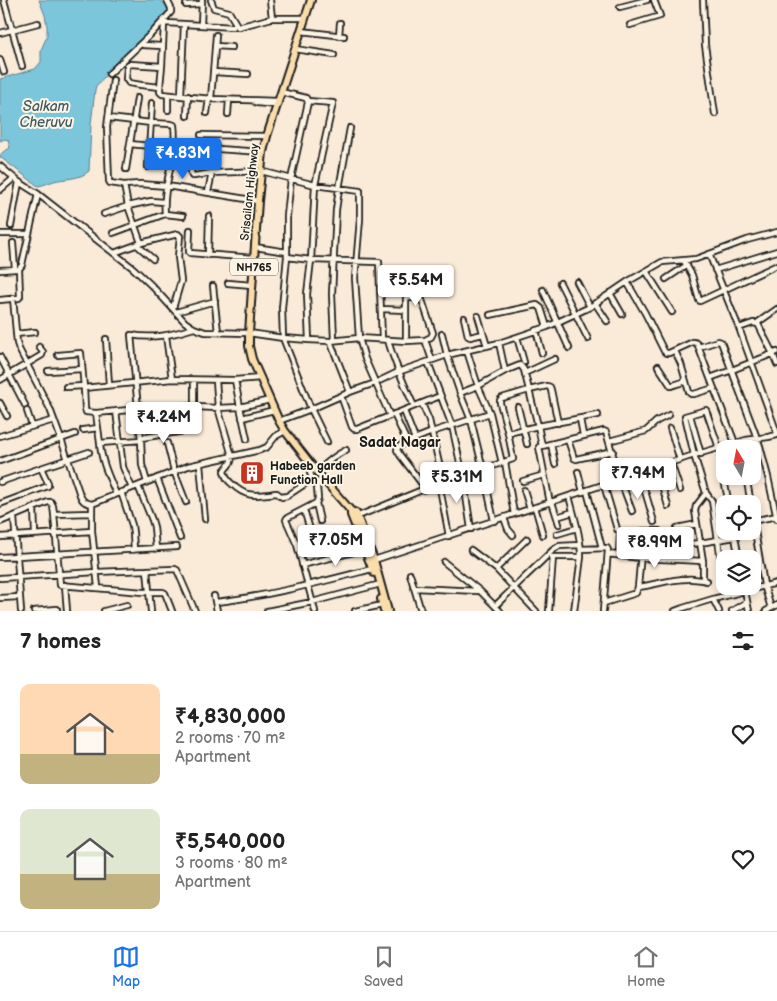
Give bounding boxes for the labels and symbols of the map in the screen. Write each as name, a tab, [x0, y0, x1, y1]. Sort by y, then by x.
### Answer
water label: Salkam Cheruvu	[19, 98, 73, 131]
pin: ₹4.83M	[142, 138, 224, 180]
street label: Srisailam Highway	[237, 142, 263, 241]
road number: NH765	[230, 258, 278, 276]
pin: ₹5.54M	[375, 264, 457, 307]
pin: ₹4.24M	[123, 402, 205, 444]
district label: Sadat Nagar	[359, 434, 441, 451]
north arrow	[716, 440, 761, 485]
pin: ₹7.94M	[597, 458, 679, 500]
place label: Habeeb garden Function Hall	[270, 459, 356, 488]
building icon: Habeeb garden Function Hall	[239, 460, 265, 486]
pin: ₹5.31M	[416, 462, 498, 504]
pin: ₹7.05M	[295, 524, 377, 567]
pin: ₹8.99M	[614, 526, 696, 569]

